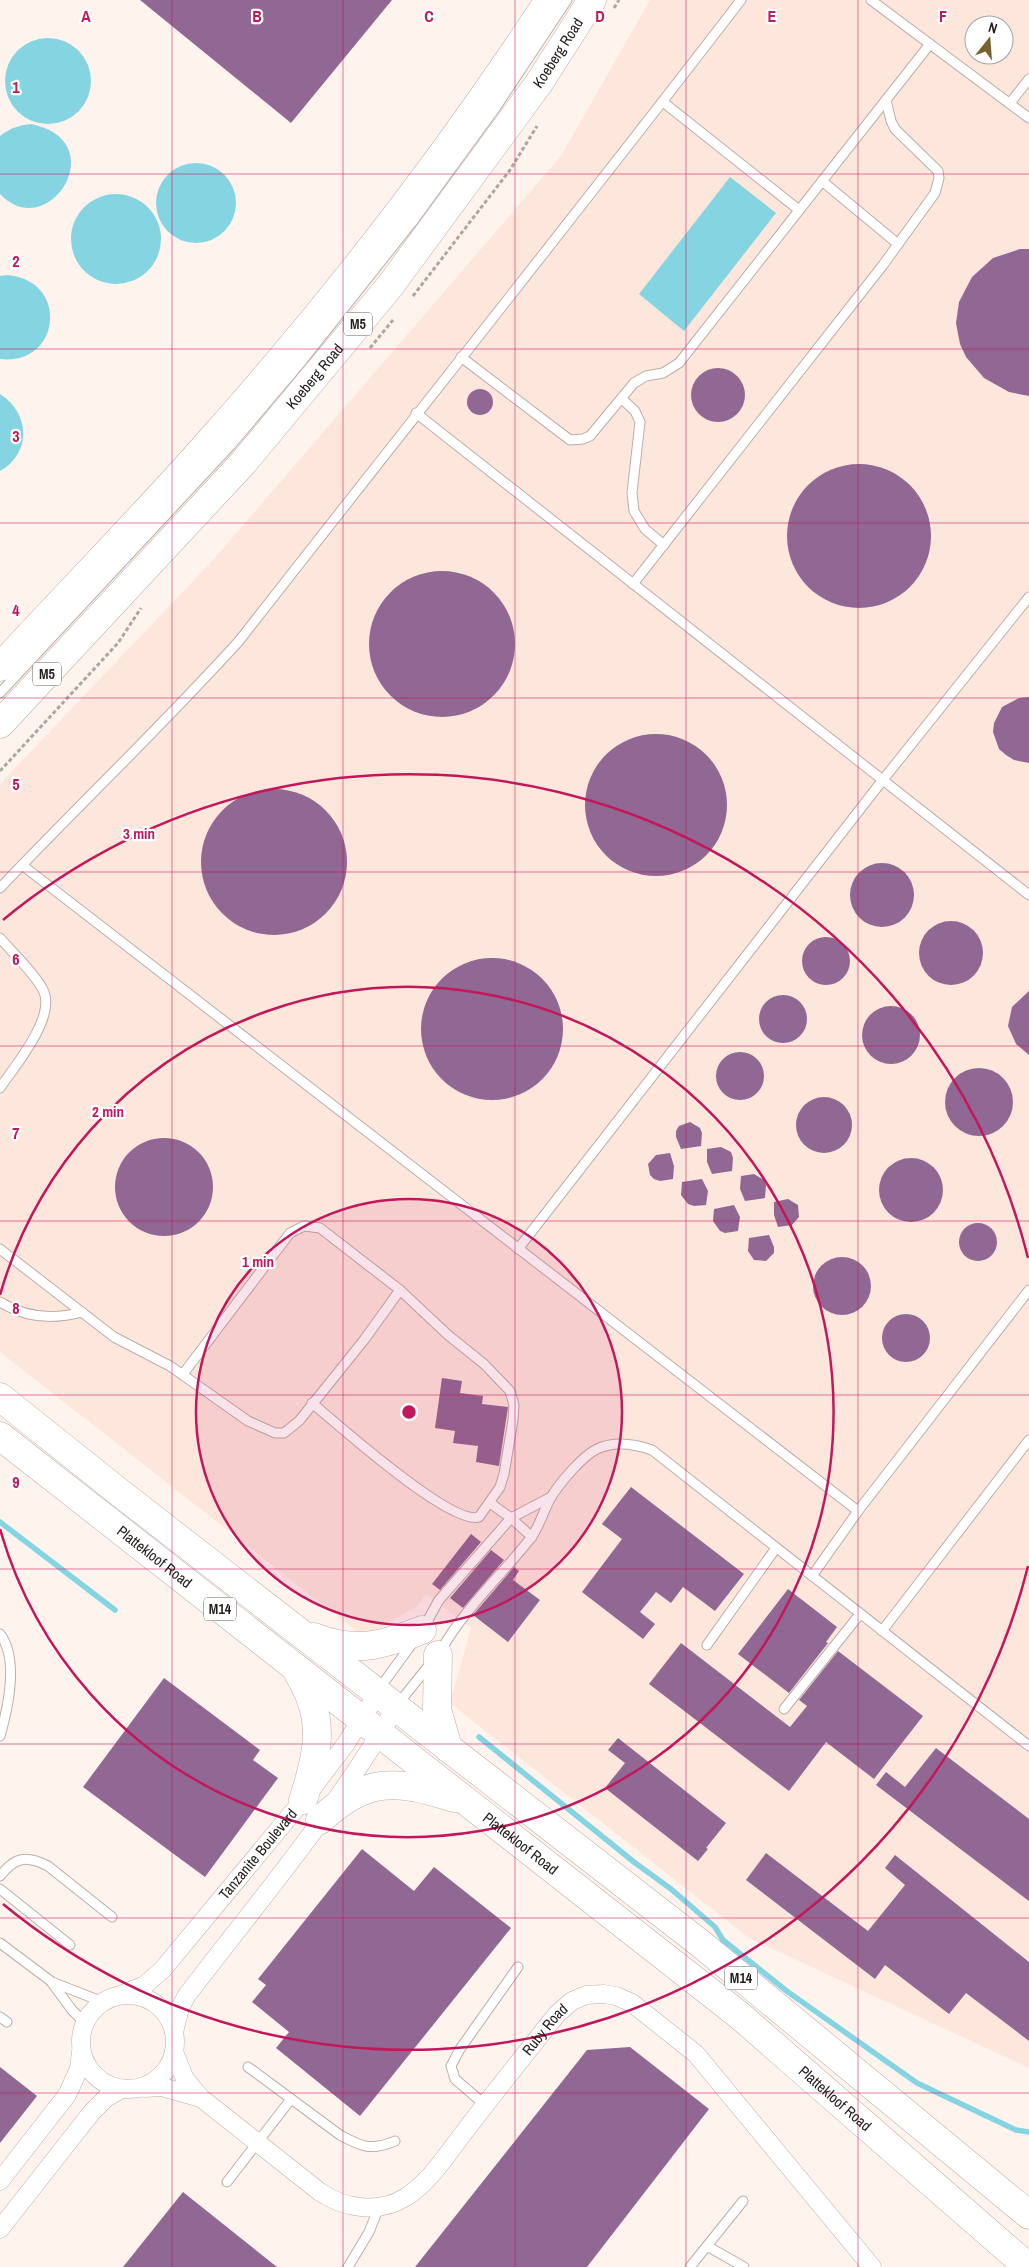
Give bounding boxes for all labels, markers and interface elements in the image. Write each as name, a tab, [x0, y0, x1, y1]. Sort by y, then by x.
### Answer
text: A	[81, 5, 91, 27]
text: B	[252, 5, 262, 27]
text: C	[424, 5, 434, 27]
text: D	[595, 5, 605, 27]
text: E	[768, 5, 777, 27]
text: F	[939, 5, 947, 27]
street label: Koeberg Road	[528, 14, 588, 92]
north arrow	[964, 15, 1014, 65]
text: N	[986, 18, 999, 37]
text: 1	[12, 76, 20, 98]
text: 2	[12, 250, 20, 272]
road number: M5	[344, 312, 372, 336]
street label: Koeberg Road	[281, 339, 348, 413]
text: 3	[12, 425, 20, 447]
text: 4	[12, 599, 20, 621]
road number: M5	[33, 662, 61, 686]
text: 5	[12, 773, 20, 795]
text: 3 min	[123, 823, 155, 844]
text: 6	[12, 948, 20, 970]
text: 2 min	[92, 1101, 124, 1122]
text: 7	[12, 1122, 20, 1144]
text: 1 min	[242, 1251, 274, 1272]
text: 8	[12, 1297, 20, 1319]
centre of rings	[400, 1403, 418, 1421]
text: 9	[12, 1471, 20, 1493]
street label: Plattekloof Road	[113, 1520, 197, 1593]
road number: M14	[204, 1598, 236, 1620]
street label: Tanzanite Boulevard	[214, 1804, 302, 1904]
street label: Plattekloof Road	[479, 1807, 563, 1879]
road number: M14	[725, 1966, 757, 1990]
street label: Ruby Road	[517, 1998, 572, 2060]
street label: Plattekloof Road	[794, 2061, 876, 2136]

